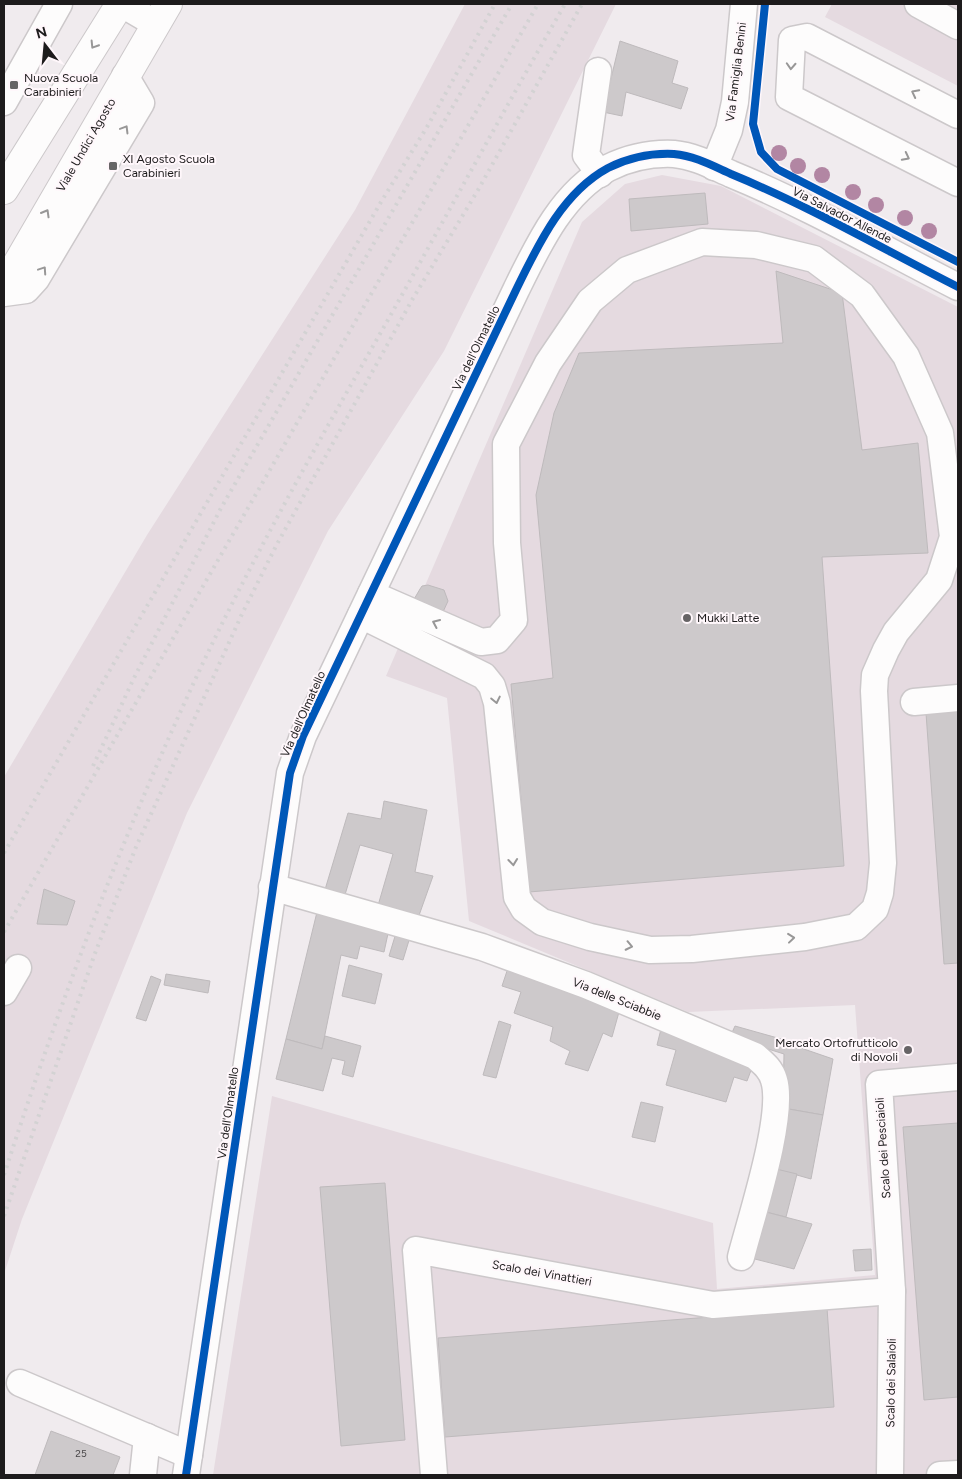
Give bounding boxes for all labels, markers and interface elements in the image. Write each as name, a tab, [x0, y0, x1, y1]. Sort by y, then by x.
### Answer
north arrow	[20, 20, 70, 70]
street label: Via Famiglia Benini	[723, 21, 749, 123]
text: N	[34, 23, 49, 43]
one-way arrow	[90, 39, 100, 48]
one-way arrow	[785, 62, 796, 70]
place label: Nuova Scuola Carabinieri	[24, 71, 98, 99]
marker: Nuova Scuola Carabinieri	[8, 79, 20, 91]
one-way arrow	[911, 89, 920, 99]
street label: Viale Undici Agosto	[54, 96, 119, 194]
one-way arrow	[118, 126, 128, 135]
one-way arrow	[901, 150, 910, 161]
place label: XI Agosto Scuola Carabinieri	[123, 152, 215, 180]
marker: XI Agosto Scuola Carabinieri	[107, 160, 119, 172]
street label: Via Salvador Allende	[790, 184, 894, 246]
one-way arrow	[39, 210, 49, 219]
one-way arrow	[36, 266, 46, 275]
street label: Via dell'Olmatello	[449, 303, 503, 393]
place label: Mukki Latte	[697, 611, 760, 625]
marker: Mukki Latte	[681, 612, 693, 624]
one-way arrow	[432, 619, 441, 630]
street label: Via dell'Olmatello	[278, 669, 328, 759]
one-way arrow	[490, 696, 500, 705]
one-way arrow	[507, 858, 518, 866]
one-way arrow	[787, 933, 795, 944]
one-way arrow	[625, 940, 634, 950]
street label: Via delle Sciabbie	[570, 975, 664, 1023]
place label: Mercato Ortofrutticolo di Novoli	[775, 1036, 898, 1064]
marker: Mercato Ortofrutticolo di Novoli	[902, 1044, 914, 1056]
street label: Via dell'Olmatello	[215, 1066, 241, 1160]
street label: Scalo dei Pesciaioli	[872, 1097, 894, 1199]
street label: Scalo dei Vinattieri	[491, 1257, 593, 1289]
street label: Scalo dei Salaioli	[883, 1338, 899, 1428]
house number: 25	[75, 1447, 87, 1460]

